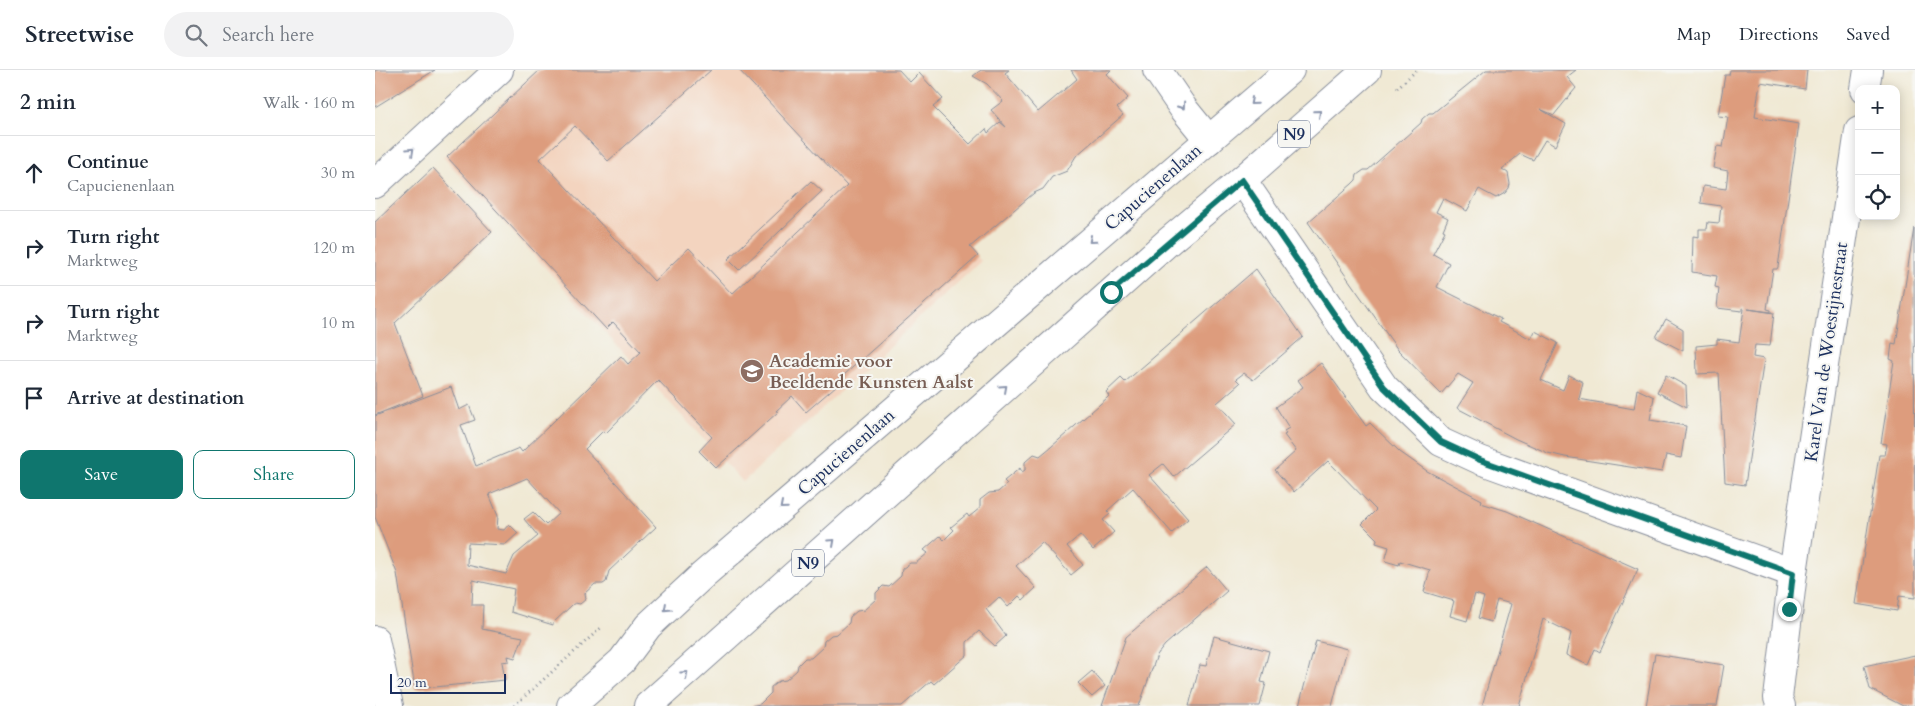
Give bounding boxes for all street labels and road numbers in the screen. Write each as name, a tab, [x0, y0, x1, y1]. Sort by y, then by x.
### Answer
road number: N9	[1278, 121, 1310, 148]
street label: Capucienenlaan	[1099, 138, 1208, 237]
street label: Karel Van de Woestijnestraat	[1799, 240, 1854, 463]
street label: Capucienenlaan	[792, 403, 901, 502]
road number: N9	[792, 549, 824, 576]

